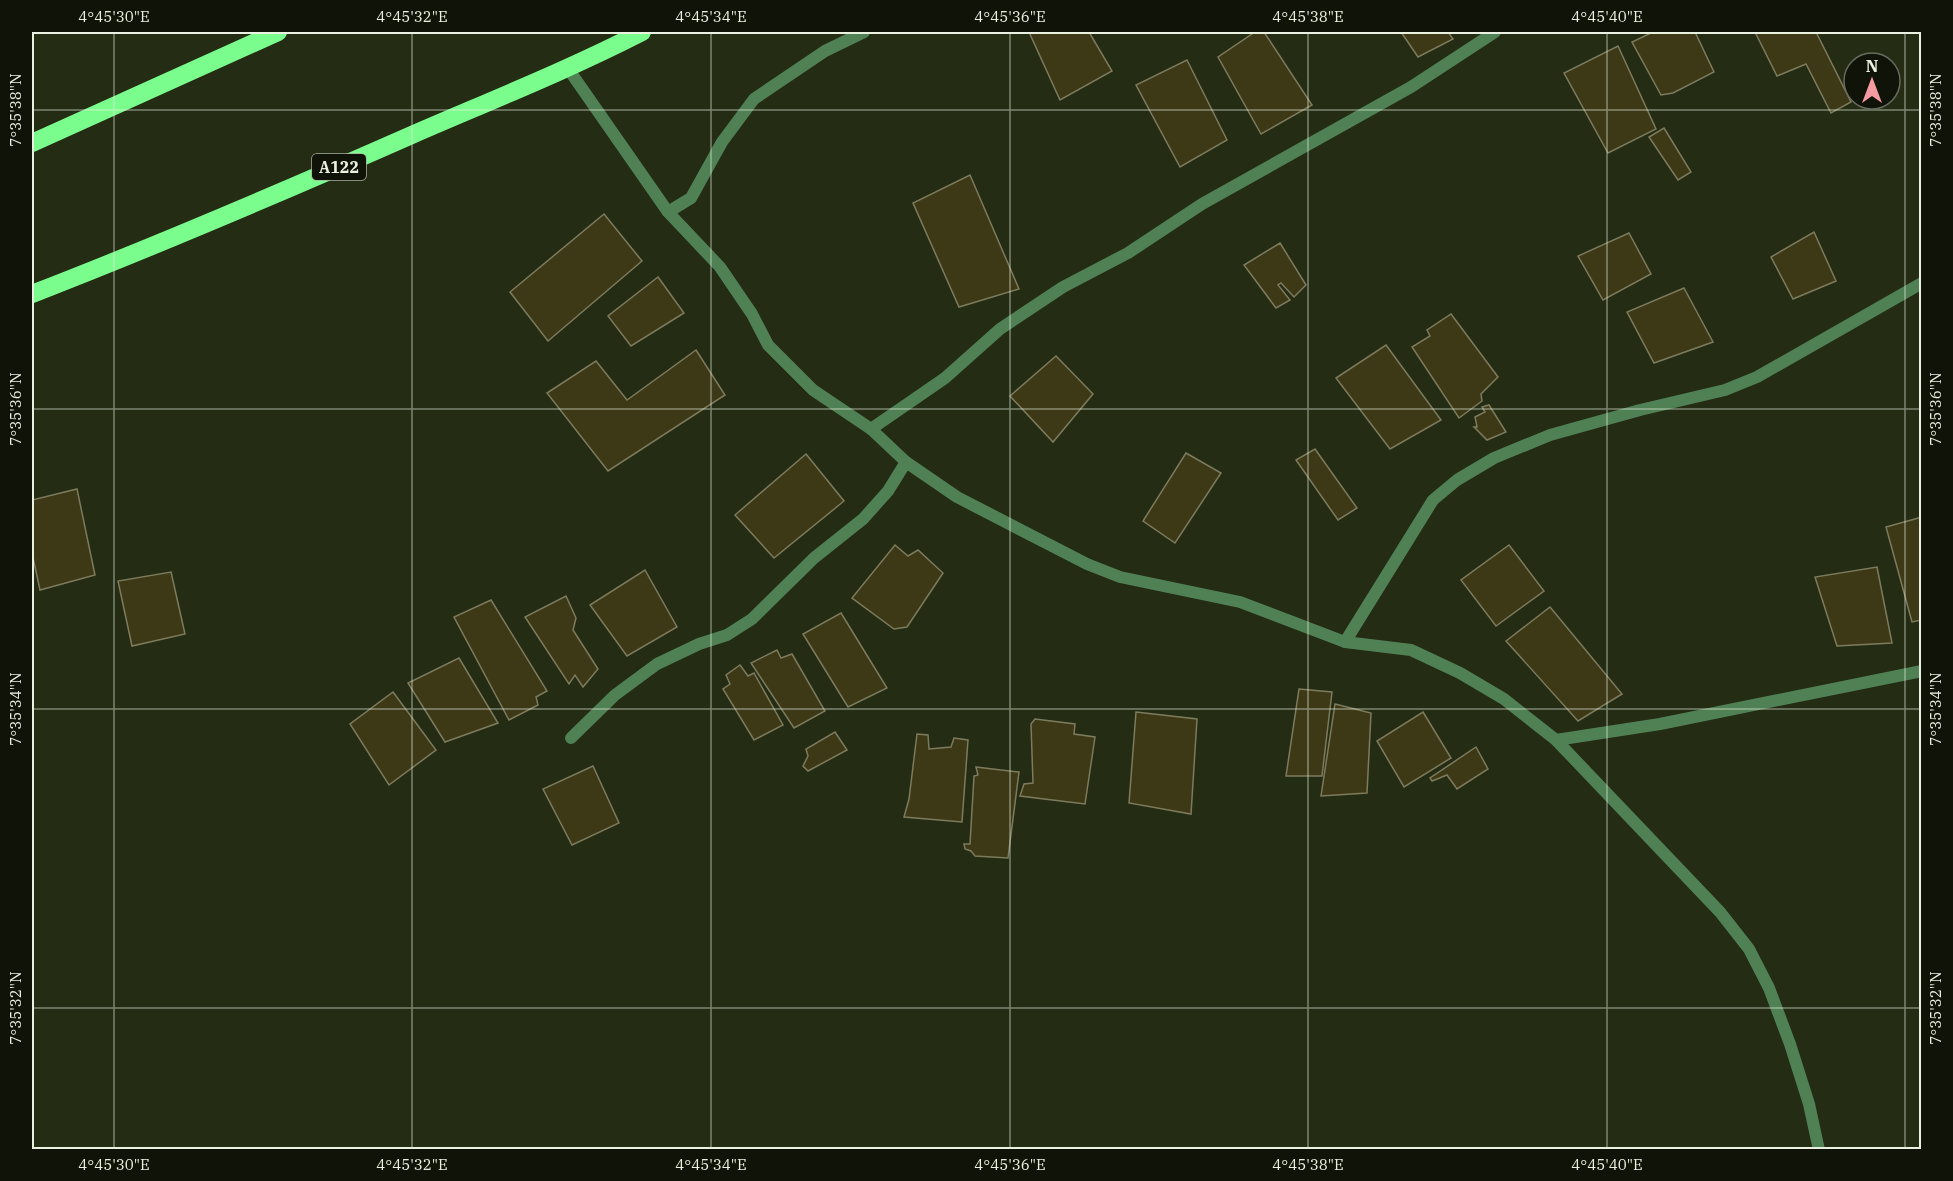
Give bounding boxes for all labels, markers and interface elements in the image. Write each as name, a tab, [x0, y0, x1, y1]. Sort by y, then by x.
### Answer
text: 4°45'30"E	[78, 7, 150, 26]
text: 4°45'32"E	[376, 7, 448, 26]
text: 4°45'34"E	[675, 7, 747, 26]
text: 4°45'36"E	[974, 7, 1046, 26]
text: 4°45'38"E	[1272, 7, 1344, 26]
text: 4°45'40"E	[1571, 7, 1643, 26]
north arrow	[1842, 51, 1902, 111]
text: N	[1866, 56, 1878, 76]
text: 7°35'38"N	[6, 73, 25, 147]
text: 7°35'38"N	[1926, 73, 1945, 147]
road number: A122	[312, 154, 366, 180]
text: 7°35'36"N	[6, 372, 25, 446]
text: 7°35'36"N	[1926, 372, 1945, 446]
text: 7°35'34"N	[6, 672, 25, 746]
text: 7°35'34"N	[1926, 672, 1945, 746]
text: 7°35'32"N	[6, 971, 25, 1045]
text: 7°35'32"N	[1926, 971, 1945, 1045]
text: 4°45'30"E	[78, 1155, 150, 1174]
text: 4°45'32"E	[376, 1155, 448, 1174]
text: 4°45'34"E	[675, 1155, 747, 1174]
text: 4°45'36"E	[974, 1155, 1046, 1174]
text: 4°45'38"E	[1272, 1155, 1344, 1174]
text: 4°45'40"E	[1571, 1155, 1643, 1174]

